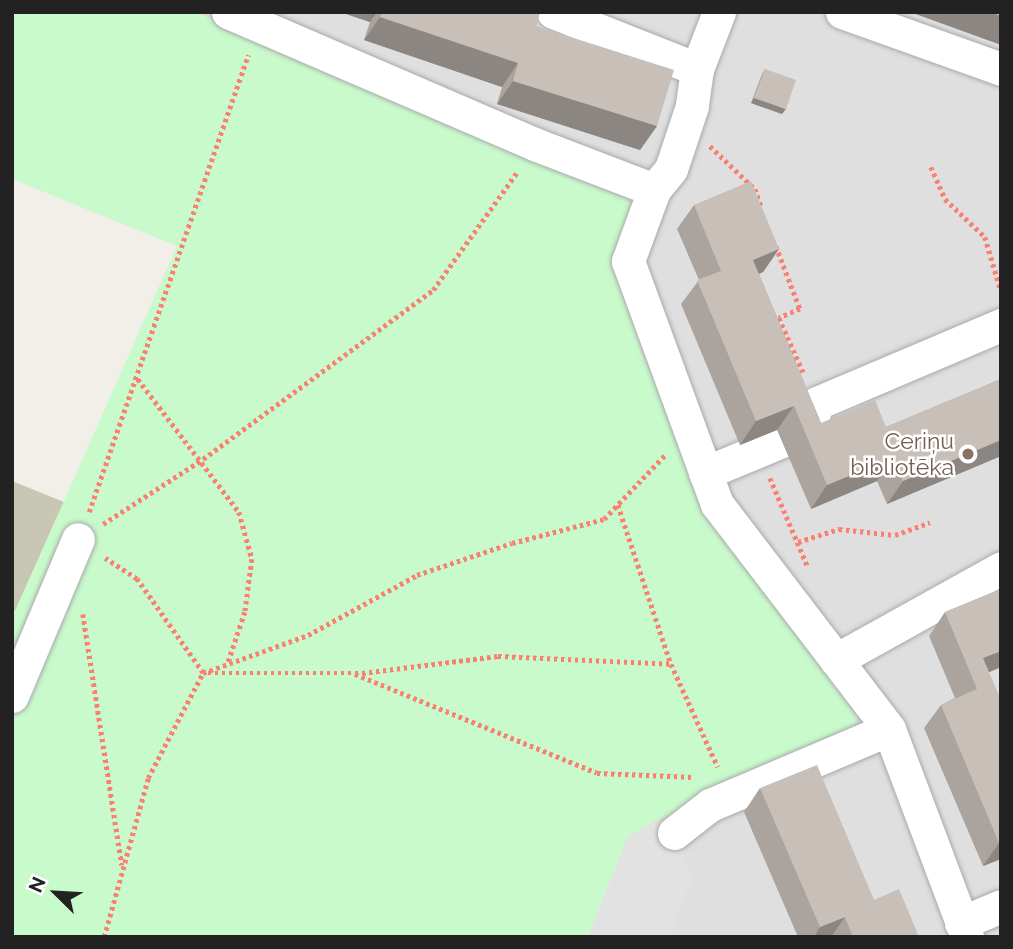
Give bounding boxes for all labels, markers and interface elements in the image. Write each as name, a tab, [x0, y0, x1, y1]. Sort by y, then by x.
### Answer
place label: Ceriņu bibliotēka	[850, 427, 954, 481]
marker: Ceriņu bibliotēka	[960, 446, 976, 462]
north arrow	[21, 858, 91, 928]
text: N	[24, 873, 50, 896]

